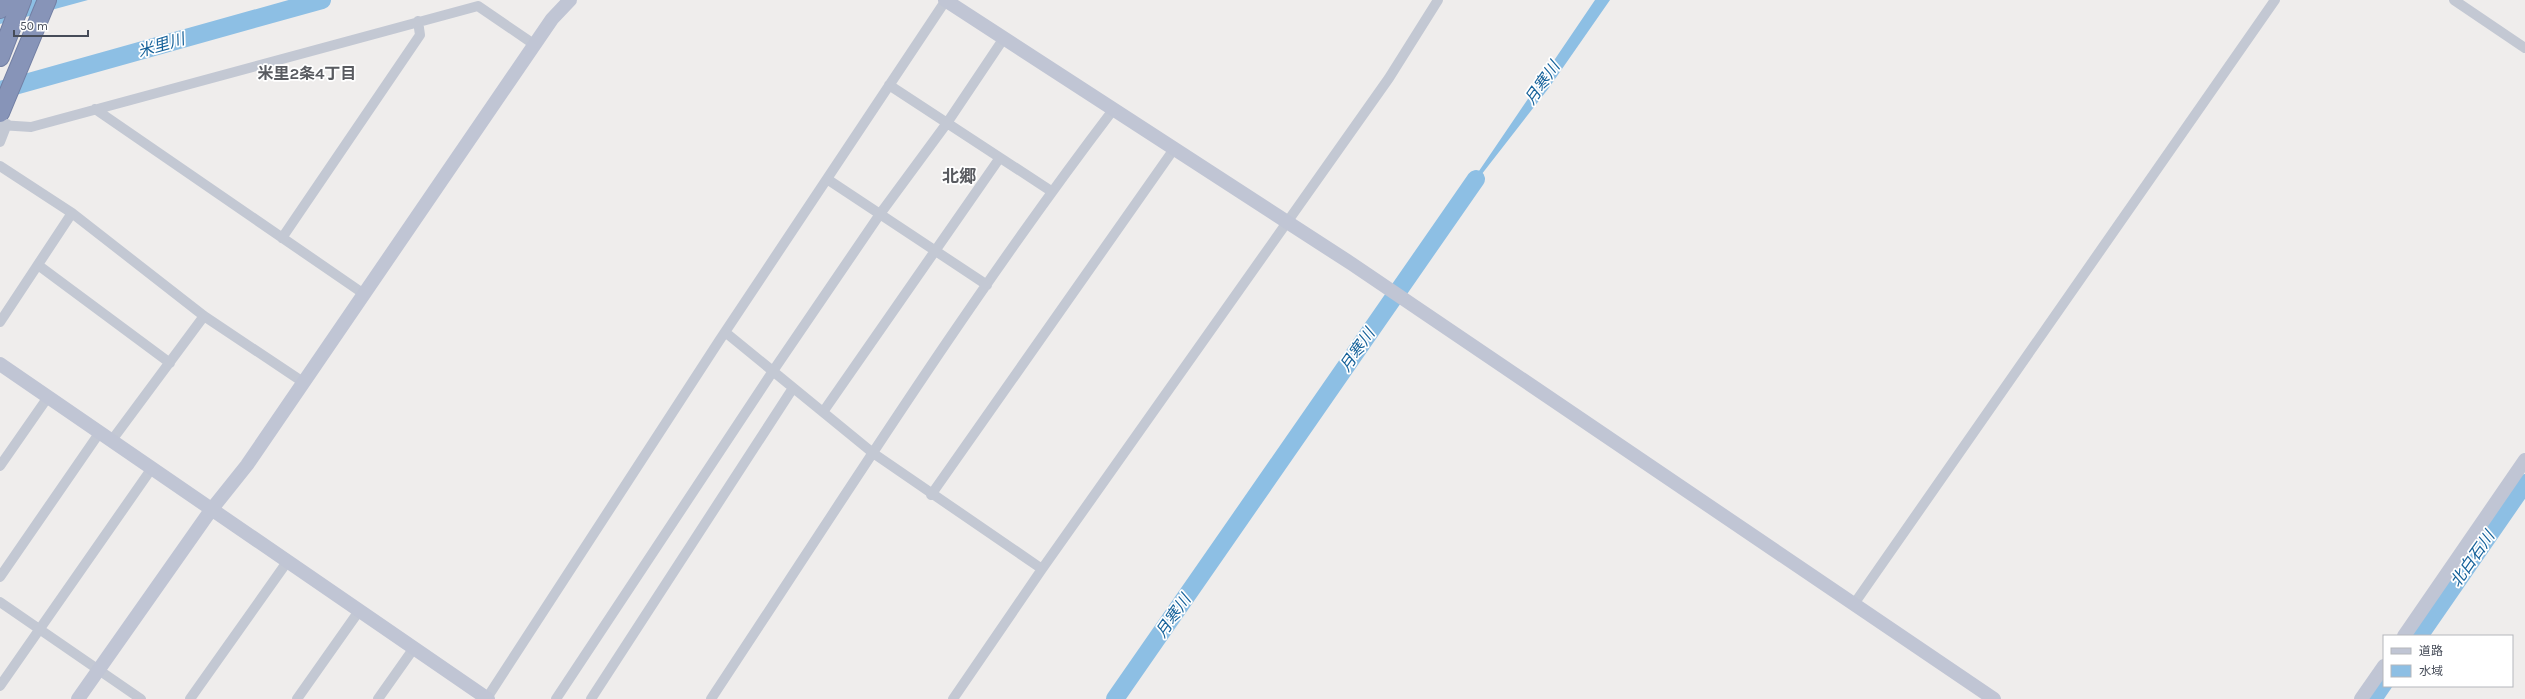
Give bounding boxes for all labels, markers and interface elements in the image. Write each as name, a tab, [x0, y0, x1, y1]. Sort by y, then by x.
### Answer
scale bar	[14, 12, 88, 38]
text: 50 m	[20, 19, 48, 33]
water label: 米里川	[135, 29, 189, 61]
water label: 月寒川	[1520, 56, 1565, 108]
district label: 米里2条4丁目	[257, 64, 357, 83]
district label: 北郷	[942, 166, 976, 186]
water label: 月寒川	[1335, 323, 1380, 375]
water label: 北白石川	[2446, 526, 2499, 591]
water label: 月寒川	[1151, 589, 1196, 641]
legend	[2383, 635, 2513, 687]
text: 道路	[2419, 644, 2443, 658]
text: 水域	[2419, 664, 2443, 678]

